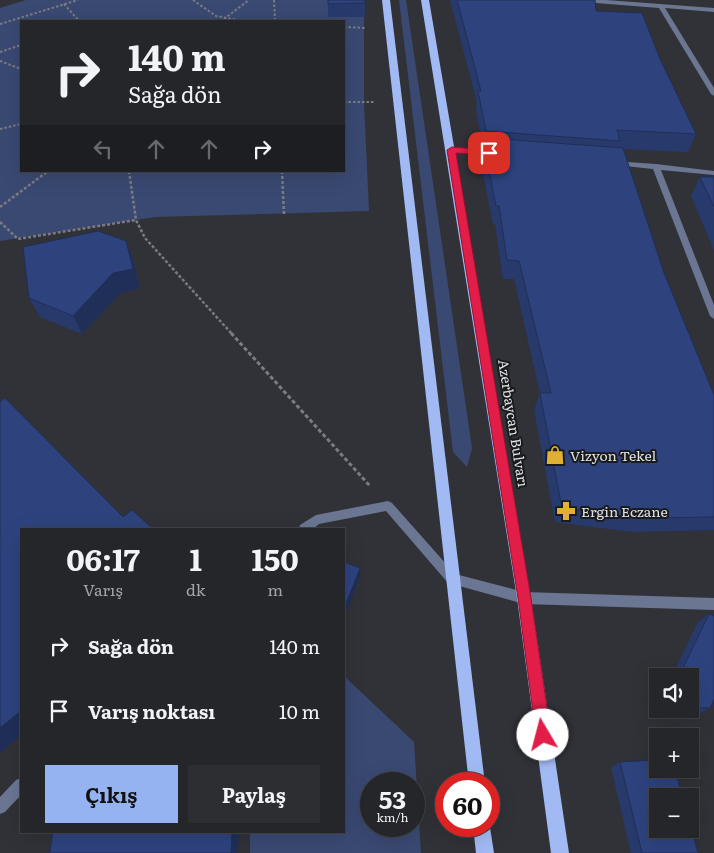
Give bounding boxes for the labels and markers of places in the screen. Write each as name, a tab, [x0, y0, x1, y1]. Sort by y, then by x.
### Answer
pin	[468, 132, 510, 174]
shop icon: Vizyon Tekel	[544, 444, 566, 466]
place label: Vizyon Tekel	[570, 445, 657, 465]
pharmacy icon: Ergin Eczane	[555, 500, 577, 522]
place label: Ergin Eczane	[581, 501, 668, 521]

